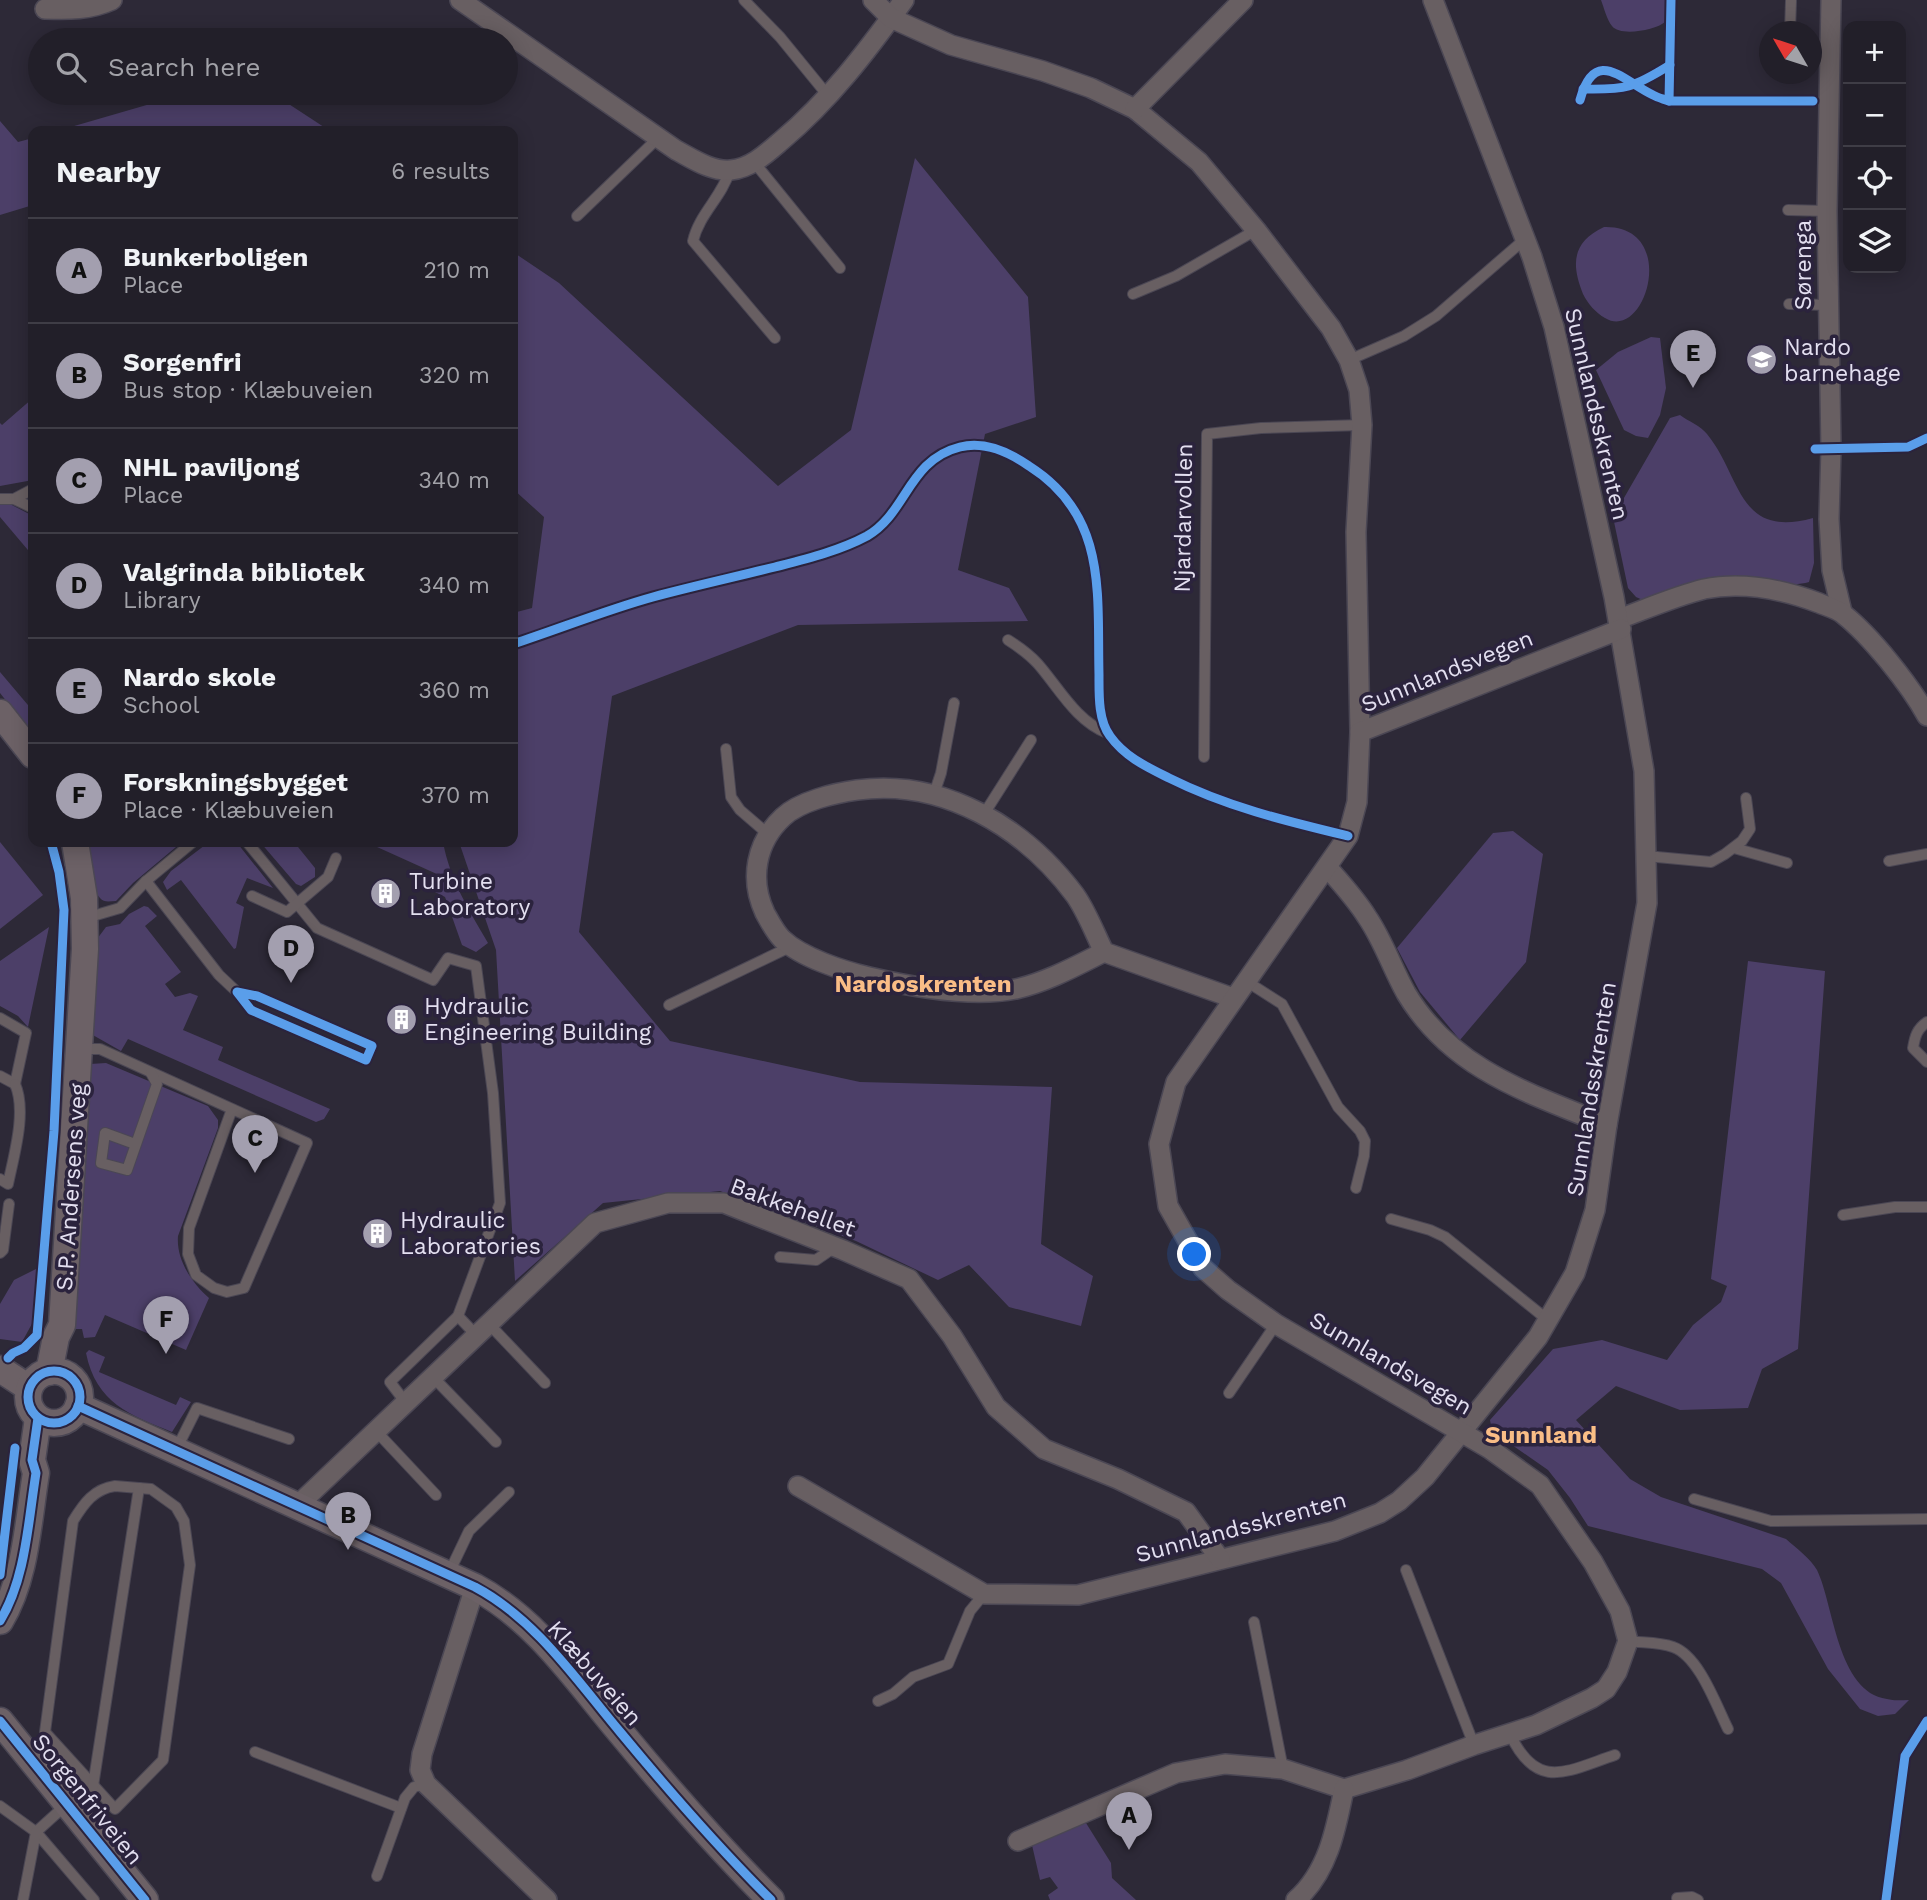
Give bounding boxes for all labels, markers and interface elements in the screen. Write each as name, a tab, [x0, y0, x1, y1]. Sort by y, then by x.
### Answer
north arrow	[1759, 21, 1822, 84]
map controls	[1843, 21, 1906, 273]
button: +	[1843, 21, 1906, 84]
search box	[28, 28, 518, 105]
icon: search	[52, 48, 90, 86]
text: Search here	[108, 52, 260, 82]
button: −	[1843, 84, 1906, 147]
button: locate	[1843, 147, 1906, 210]
text: Nearby	[56, 154, 161, 189]
text: 6 results	[391, 158, 490, 185]
button: layers	[1843, 210, 1906, 273]
street label: Sørenga	[1790, 220, 1817, 310]
text: Bunkerboligen	[123, 242, 308, 272]
text: A	[71, 257, 87, 284]
text: 210 m	[424, 257, 490, 284]
text: Place	[123, 272, 183, 299]
street label: Sunnlandsskrenten	[1559, 305, 1634, 523]
pin: E	[1670, 330, 1716, 388]
place label: Nardo barnehage	[1784, 334, 1901, 387]
school or university icon: Nardo barnehage	[1744, 343, 1778, 377]
text: Sorgenfri	[123, 347, 241, 377]
text: B	[71, 362, 87, 389]
text: 320 m	[419, 362, 490, 389]
text: Bus stop · Klæbuveien	[123, 377, 373, 404]
street label: Njardarvollen	[1169, 443, 1198, 593]
text: NHL paviljong	[123, 452, 299, 482]
text: C	[71, 467, 87, 494]
text: 340 m	[418, 467, 490, 494]
text: Place	[123, 482, 183, 509]
text: Valgrinda bibliotek	[123, 557, 365, 587]
text: D	[71, 572, 87, 599]
text: 340 m	[418, 572, 490, 599]
text: Library	[123, 587, 201, 614]
street label: Sunnlandsvegen	[1357, 625, 1537, 718]
text: Nardo skole	[123, 662, 276, 692]
text: E	[72, 677, 86, 704]
text: 360 m	[419, 677, 490, 704]
text: School	[123, 692, 200, 719]
text: Forskningsbygget	[123, 767, 348, 797]
text: F	[72, 782, 86, 809]
text: 370 m	[421, 782, 490, 809]
text: Place · Klæbuveien	[123, 797, 334, 824]
place label: Turbine Laboratory	[409, 868, 530, 921]
building icon: Turbine Laboratory	[369, 877, 403, 911]
pin: D	[268, 925, 314, 983]
district label: Nardoskrenten	[834, 970, 1012, 998]
street label: Sunnlandsskrenten	[1561, 980, 1622, 1198]
place label: Hydraulic Engineering Building	[424, 993, 652, 1046]
building icon: Hydraulic Engineering Building	[384, 1002, 418, 1036]
street label: S.P. Andersens veg	[51, 1082, 92, 1292]
pin: C	[232, 1115, 278, 1173]
street label: Bakkehellet	[727, 1172, 859, 1243]
place label: Hydraulic Laboratories	[400, 1207, 541, 1260]
building icon: Hydraulic Laboratories	[360, 1216, 394, 1250]
your location	[1177, 1237, 1211, 1271]
pin: F	[143, 1296, 189, 1354]
street label: Sunnlandsvegen	[1305, 1306, 1477, 1421]
district label: Sunnland	[1485, 1421, 1597, 1449]
street label: Sunnlandsskrenten	[1133, 1486, 1349, 1569]
pin: B	[325, 1492, 371, 1550]
street label: Klæbuveien	[542, 1615, 648, 1731]
street label: Sorgenfriveien	[27, 1729, 149, 1870]
pin: A	[1106, 1792, 1152, 1850]

